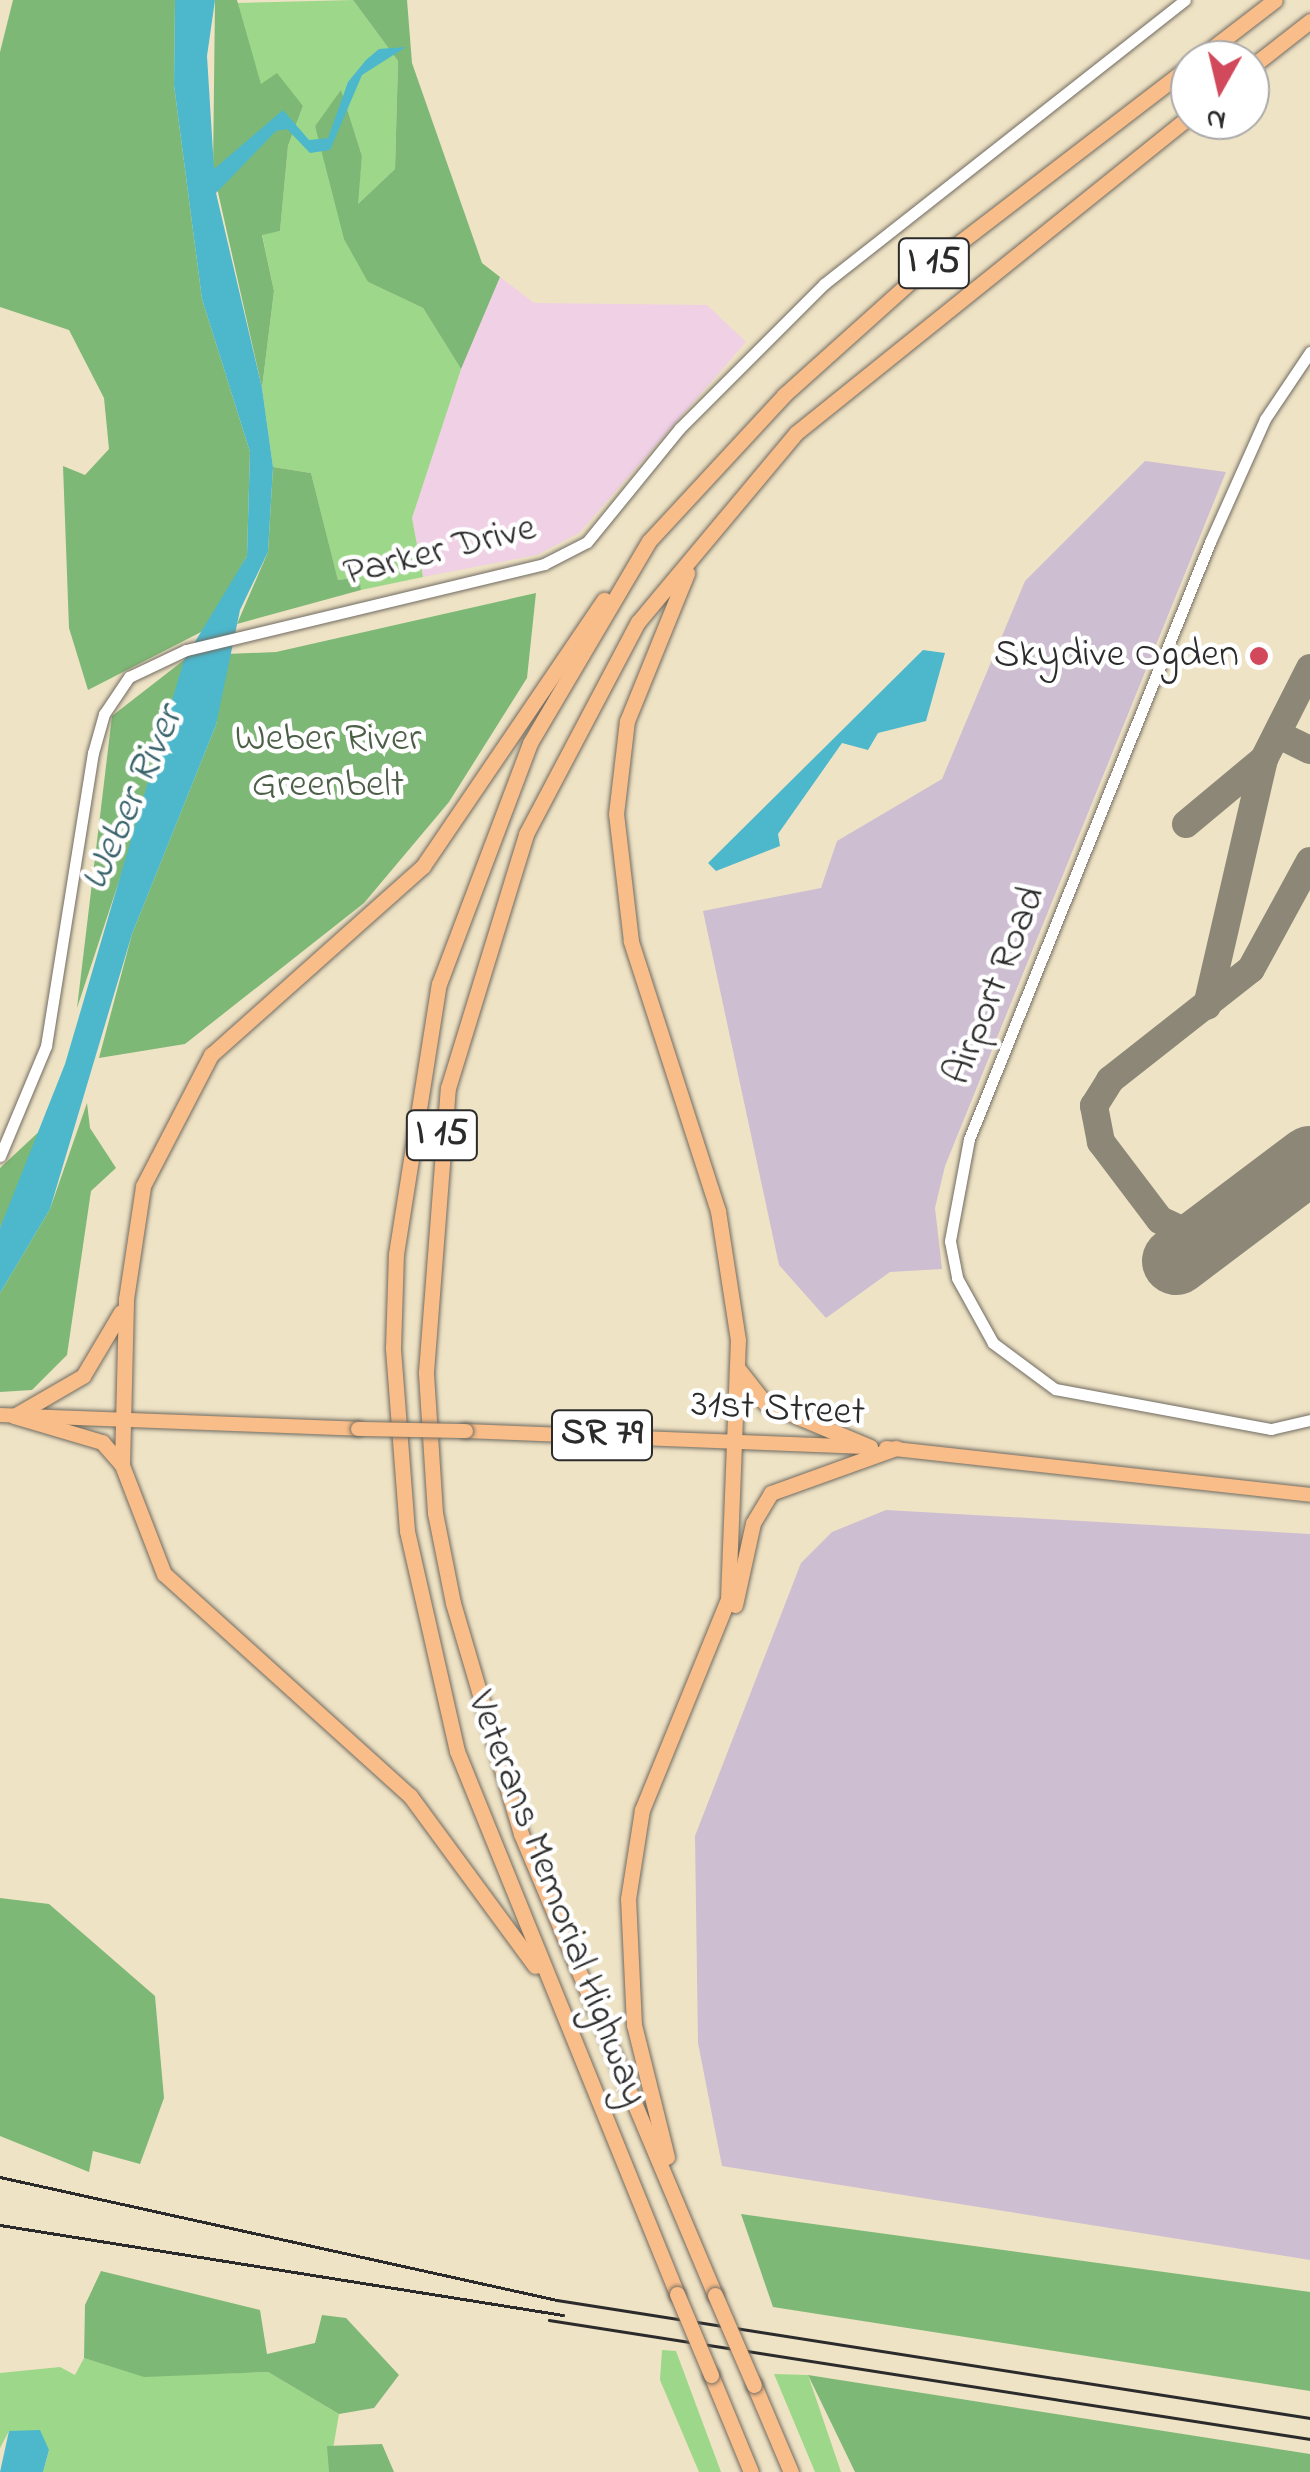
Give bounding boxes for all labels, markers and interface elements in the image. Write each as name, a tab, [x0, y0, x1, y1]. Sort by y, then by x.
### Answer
north arrow	[1170, 40, 1270, 140]
text: N	[1204, 97, 1228, 140]
road number: I 15	[896, 230, 972, 296]
street label: Parker Drive	[339, 505, 541, 599]
place label: Skydive Ogden	[994, 632, 1239, 680]
marker: Skydive Ogden	[1248, 645, 1270, 667]
water label: Weber River	[70, 699, 196, 899]
park label: Weber River Greenbelt	[235, 716, 421, 810]
street label: Airport Road	[934, 880, 1058, 1092]
road number: I 15	[404, 1102, 480, 1168]
street label: 31st Street	[690, 1381, 866, 1439]
road number: SR 79	[550, 1402, 654, 1468]
street label: Veterans Memorial Highway	[455, 1685, 657, 2113]

